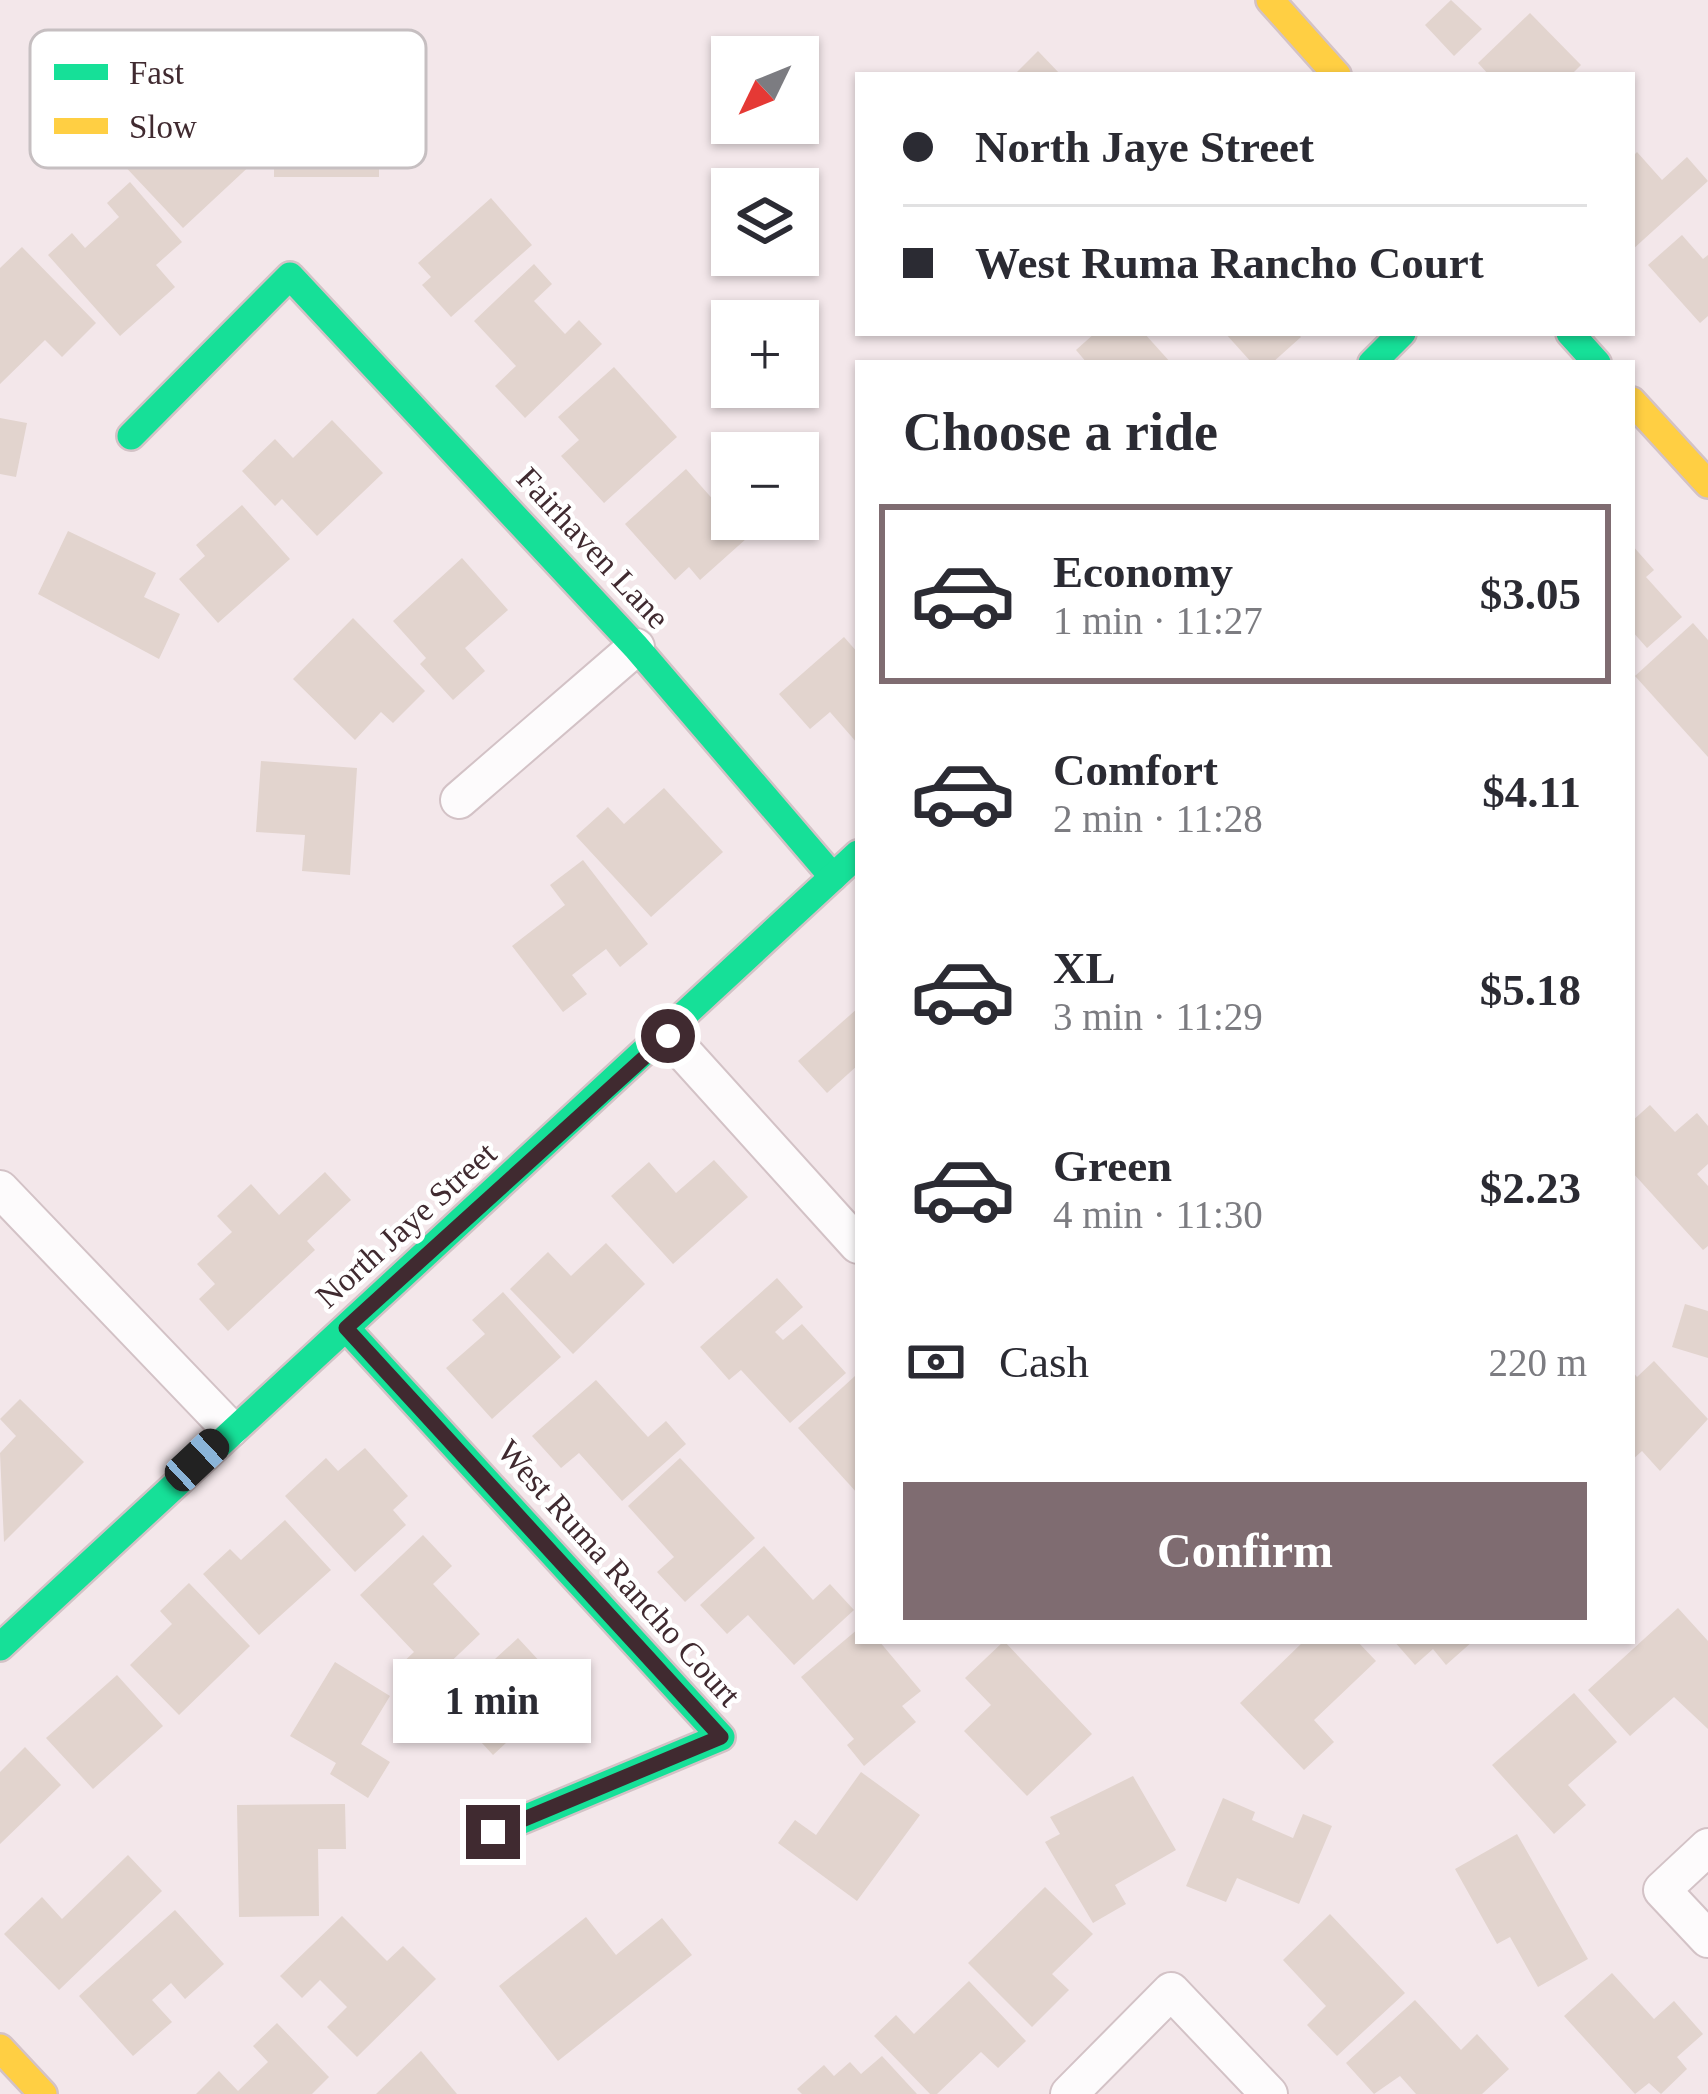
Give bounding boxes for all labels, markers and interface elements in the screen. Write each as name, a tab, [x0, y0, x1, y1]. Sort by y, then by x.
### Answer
legend	[30, 30, 426, 168]
north arrow	[711, 36, 819, 144]
map controls	[711, 36, 819, 540]
text: Fast	[129, 55, 184, 91]
text: Slow	[129, 109, 197, 145]
text: North Jaye Street	[975, 122, 1314, 172]
button: layers	[711, 168, 819, 276]
text: West Ruma Rancho Court	[975, 238, 1484, 288]
button: +	[711, 300, 819, 408]
text: Choose a ride	[903, 402, 1218, 462]
button: −	[711, 432, 819, 540]
street label: Fairhaven Lane	[510, 460, 676, 636]
icon: car	[909, 540, 1017, 648]
text: Economy	[1053, 547, 1233, 597]
text: $3.05	[1480, 569, 1581, 619]
text: 1 min · 11:27	[1053, 599, 1263, 642]
icon: car	[909, 738, 1017, 846]
text: Comfort	[1053, 745, 1218, 795]
text: $4.11	[1482, 767, 1581, 817]
text: 2 min · 11:28	[1053, 797, 1263, 840]
icon: car	[909, 936, 1017, 1044]
text: XL	[1053, 943, 1116, 993]
text: $5.18	[1480, 965, 1581, 1015]
text: 3 min · 11:29	[1053, 995, 1263, 1038]
route start	[641, 1009, 695, 1063]
icon: car	[909, 1134, 1017, 1242]
street label: North Jaye Street	[309, 1135, 503, 1315]
text: Green	[1053, 1141, 1172, 1191]
text: $2.23	[1480, 1163, 1581, 1213]
text: 4 min · 11:30	[1053, 1193, 1263, 1236]
icon: cash	[903, 1329, 969, 1395]
text: Cash	[999, 1337, 1089, 1387]
text: 220 m	[1488, 1341, 1587, 1384]
car	[158, 1422, 236, 1498]
street label: West Ruma Rancho Court	[490, 1433, 748, 1713]
button: Confirm	[903, 1482, 1587, 1620]
callout: 1 min	[394, 1658, 592, 1742]
text: 1 min	[445, 1679, 539, 1722]
route end	[466, 1805, 520, 1859]

